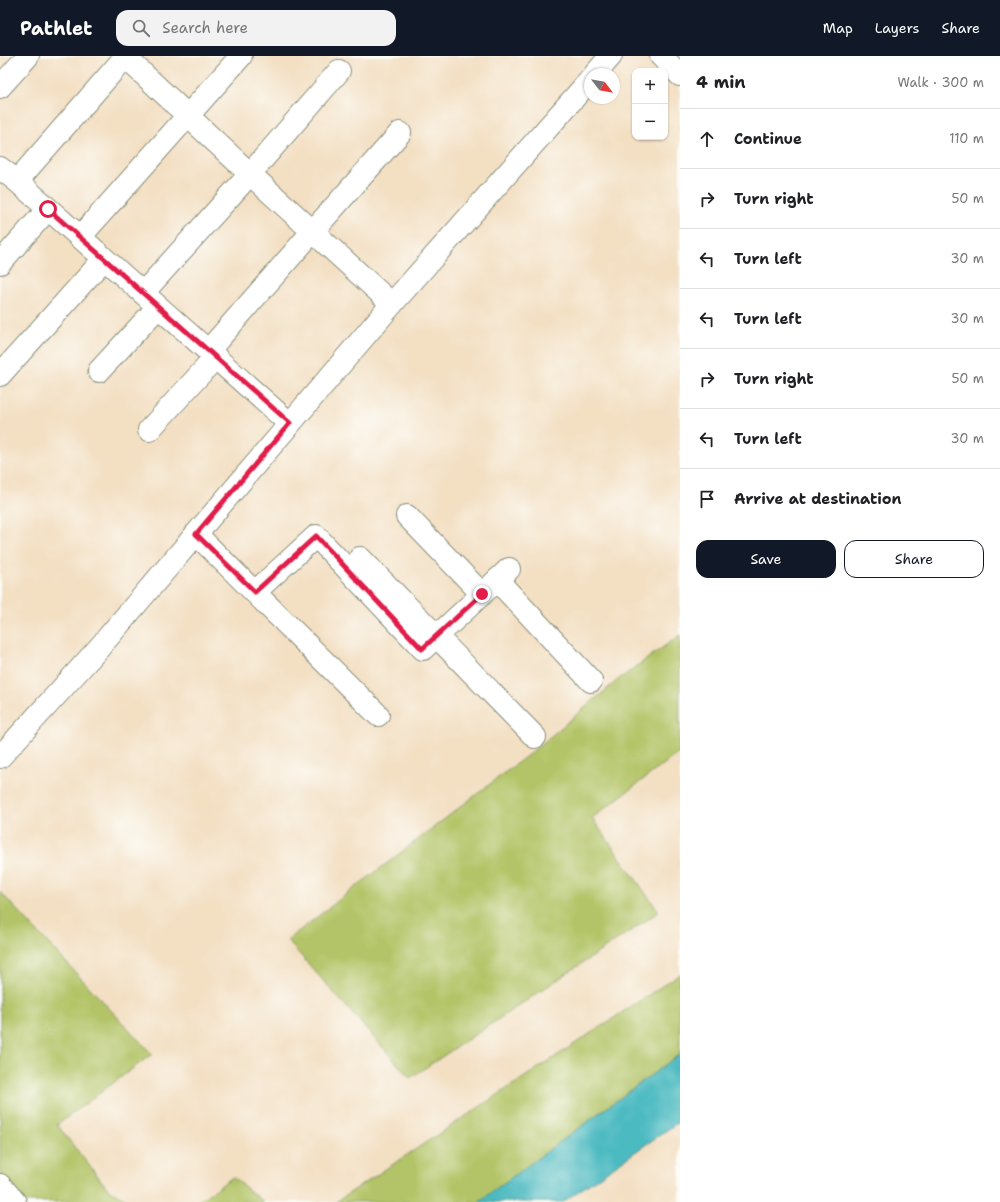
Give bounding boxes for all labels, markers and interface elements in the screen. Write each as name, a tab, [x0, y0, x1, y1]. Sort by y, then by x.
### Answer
search box	[116, 10, 396, 46]
text: Pathlet	[20, 16, 92, 41]
icon: search	[130, 17, 152, 39]
text: Search here	[162, 18, 248, 38]
text: Map	[823, 19, 853, 37]
text: Layers	[875, 19, 919, 37]
text: Share	[941, 19, 980, 37]
north arrow	[584, 68, 620, 104]
map controls	[632, 68, 668, 140]
button: +	[632, 68, 668, 104]
text: 4 min	[696, 71, 746, 93]
text: Walk · 300 m	[897, 74, 984, 91]
button: −	[632, 104, 668, 140]
icon: ahead	[696, 128, 718, 150]
text: Continue	[734, 129, 802, 149]
text: 110 m	[949, 130, 984, 147]
icon: right	[696, 188, 718, 210]
text: Turn right	[734, 189, 814, 209]
text: 50 m	[951, 190, 984, 207]
route start	[39, 200, 57, 218]
icon: left	[696, 248, 718, 270]
text: Turn left	[734, 249, 802, 269]
text: 30 m	[950, 250, 984, 267]
icon: left	[696, 308, 718, 330]
text: Turn left	[734, 309, 802, 329]
text: 30 m	[950, 310, 984, 327]
icon: right	[696, 368, 718, 390]
text: Turn right	[734, 369, 814, 389]
text: 50 m	[951, 370, 984, 387]
icon: left	[696, 428, 718, 450]
text: Turn left	[734, 429, 802, 449]
text: 30 m	[950, 430, 984, 447]
icon: arrive	[696, 488, 718, 510]
text: Arrive at destination	[734, 489, 902, 509]
button: Save	[696, 540, 836, 578]
button: Share	[844, 540, 984, 578]
route end	[473, 585, 491, 603]

